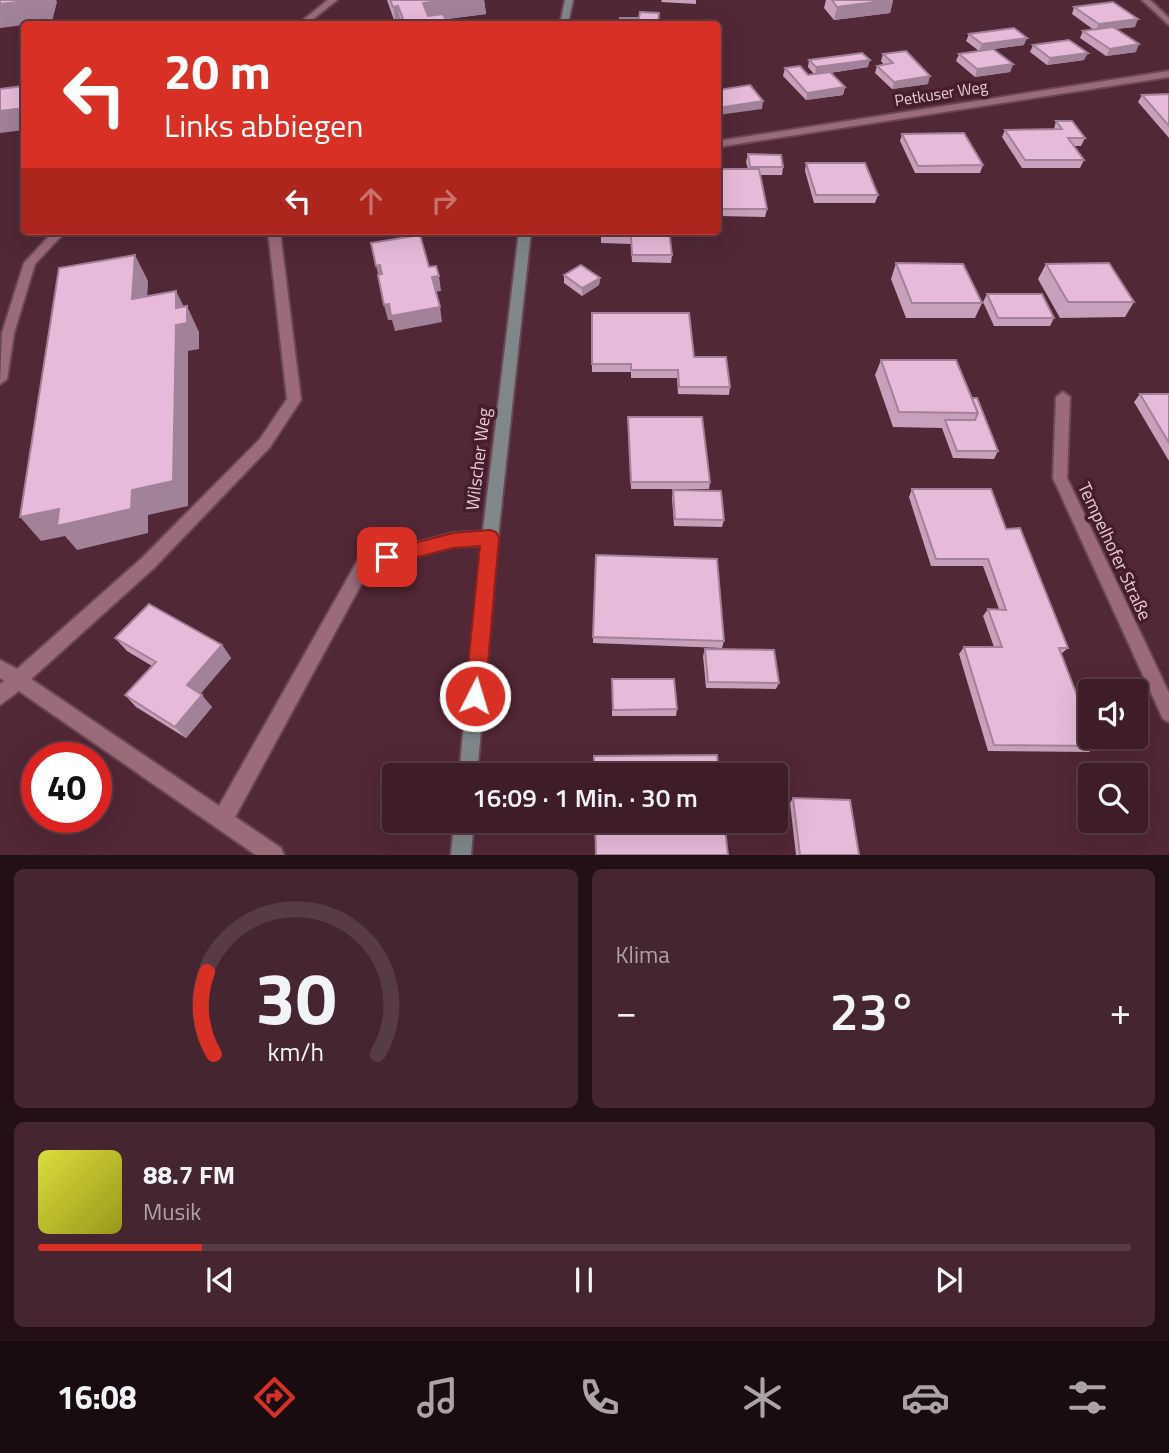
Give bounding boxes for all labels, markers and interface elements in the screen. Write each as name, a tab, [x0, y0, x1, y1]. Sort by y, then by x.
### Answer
text: 20 m	[164, 33, 271, 108]
icon: left	[49, 49, 140, 140]
street label: Petkuser Weg	[893, 74, 989, 112]
text: Links abbiegen	[164, 101, 363, 149]
icon: left	[279, 182, 317, 220]
icon: ahead	[352, 182, 390, 220]
icon: right	[425, 182, 463, 220]
street label: Wilscher Weg	[458, 406, 498, 512]
street label: Tempelhofer Straße	[1071, 478, 1159, 624]
pin	[357, 527, 417, 587]
icon: arrive	[368, 538, 406, 576]
position arrow	[438, 659, 512, 733]
map controls	[1078, 679, 1148, 833]
button: sound	[1078, 679, 1148, 749]
speed limit sign: 40	[21, 742, 112, 833]
button: search	[1078, 763, 1148, 833]
text: 16:09 · 1 Min. · 30 m	[472, 778, 698, 817]
text: Klima	[616, 937, 670, 972]
text: 30	[255, 943, 337, 1053]
text: 23°	[830, 971, 917, 1050]
text: −	[616, 982, 637, 1040]
text: +	[1110, 982, 1131, 1040]
text: km/h	[267, 1033, 324, 1071]
text: 88.7 FM	[143, 1155, 235, 1194]
text: Musik	[143, 1194, 201, 1229]
icon: previous	[201, 1261, 239, 1299]
icon: pause	[565, 1261, 603, 1299]
icon: next	[930, 1261, 968, 1299]
text: 16:08	[57, 1373, 137, 1421]
icon: directions	[250, 1373, 299, 1422]
icon: music	[413, 1373, 462, 1422]
icon: phone	[575, 1373, 624, 1422]
icon: climate	[738, 1373, 787, 1422]
icon: car	[901, 1373, 950, 1422]
icon: filters	[1063, 1373, 1112, 1422]

